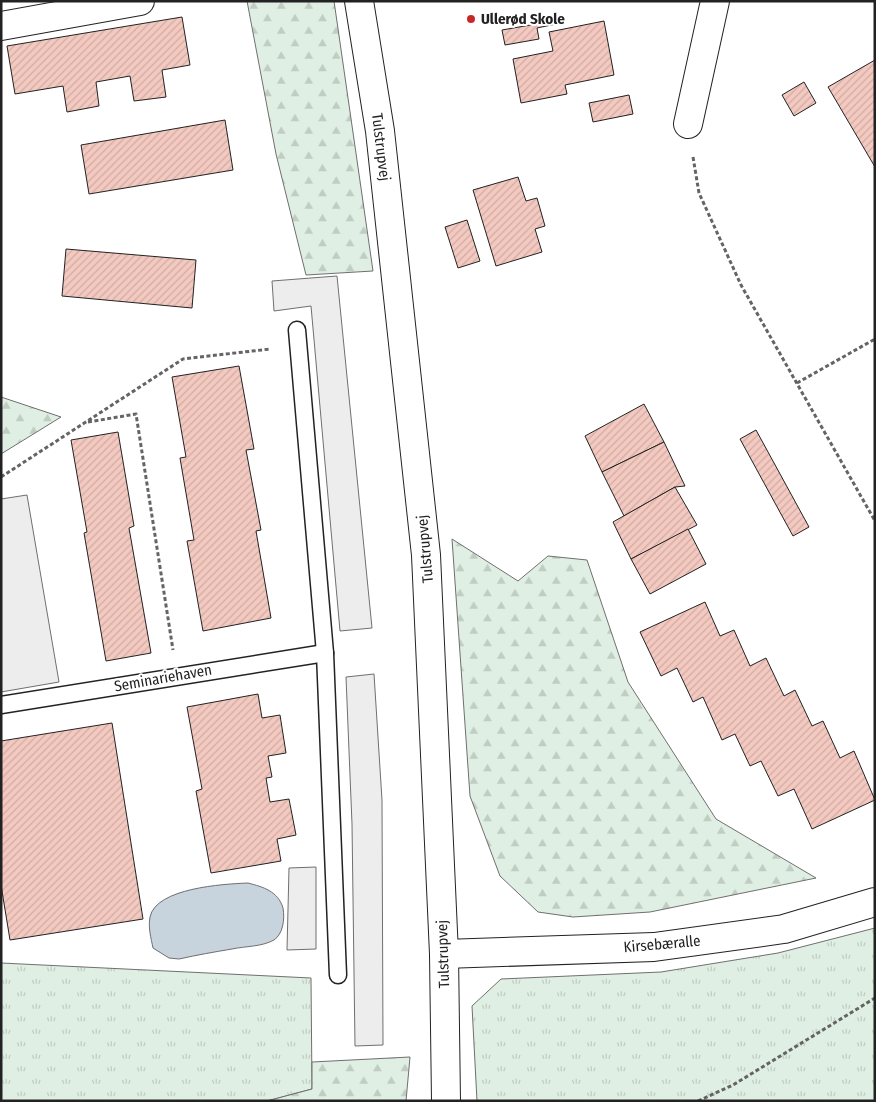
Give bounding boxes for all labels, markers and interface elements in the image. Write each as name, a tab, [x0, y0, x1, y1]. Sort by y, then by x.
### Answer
place label: Ullerød Skole	[481, 10, 565, 28]
marker: Ullerød Skole	[465, 13, 477, 25]
street label: Tulstrupvej	[368, 112, 394, 182]
street label: Tulstrupvej	[413, 514, 437, 584]
street label: Seminariehaven	[113, 661, 213, 695]
street label: Tulstrupvej	[433, 920, 453, 988]
street label: Kirsebæralle	[623, 932, 701, 956]

